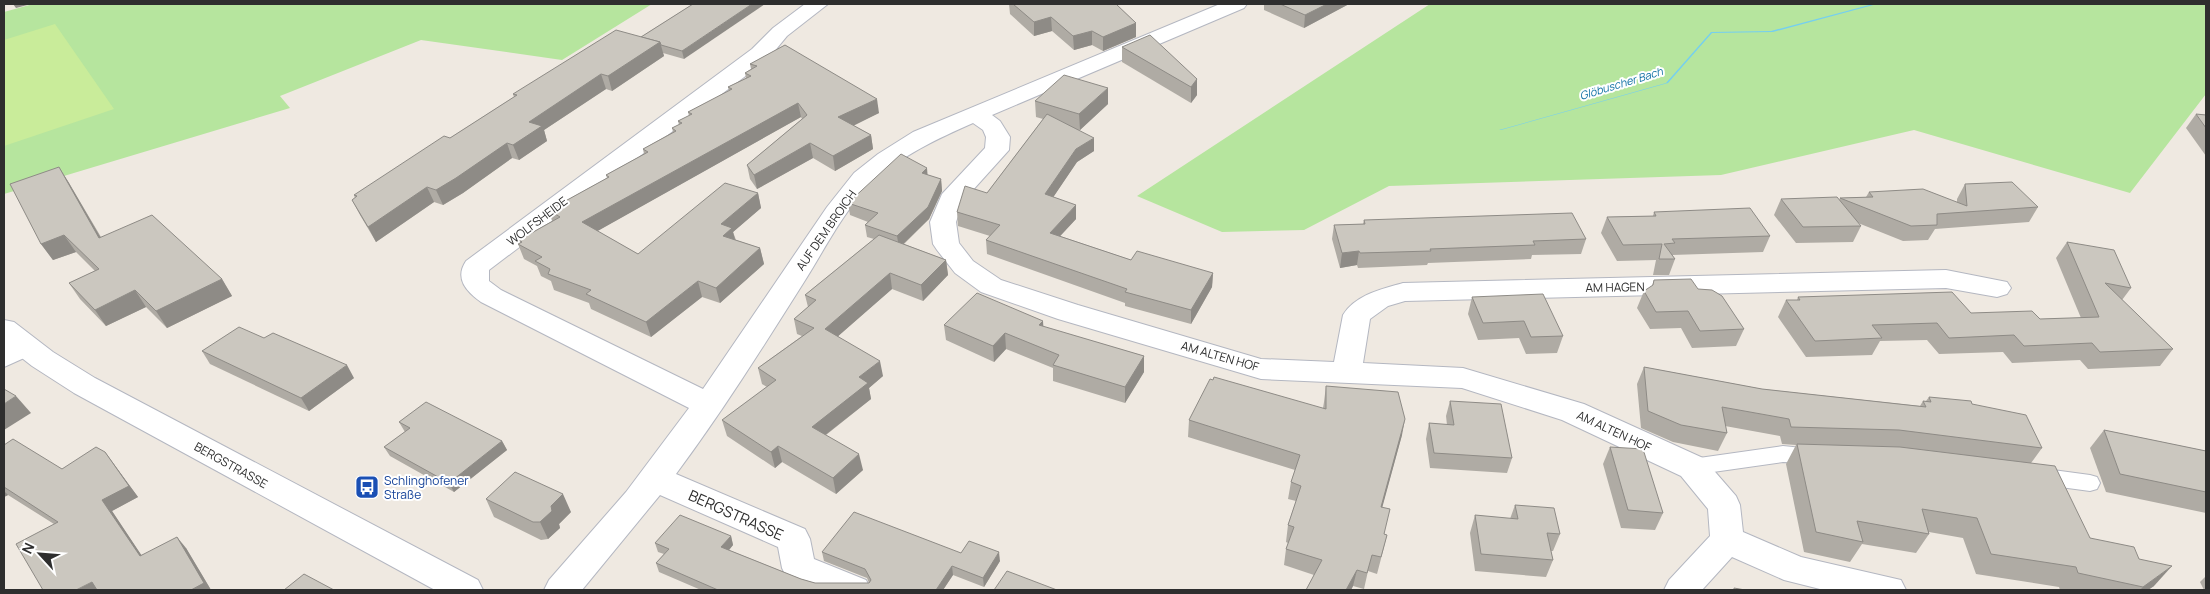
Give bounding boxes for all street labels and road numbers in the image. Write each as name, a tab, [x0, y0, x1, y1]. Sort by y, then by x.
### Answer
street label: AUF DEM BROICH	[792, 186, 860, 274]
street label: WOLFSHEIDE	[503, 192, 571, 249]
street label: AM HAGEN	[1585, 278, 1645, 296]
street label: AM ALTEN HOF	[1179, 337, 1261, 375]
street label: AM ALTEN HOF	[1574, 406, 1654, 456]
street label: BERGSTRASSE	[191, 438, 271, 492]
street label: BERGSTRASSE	[685, 485, 787, 545]

